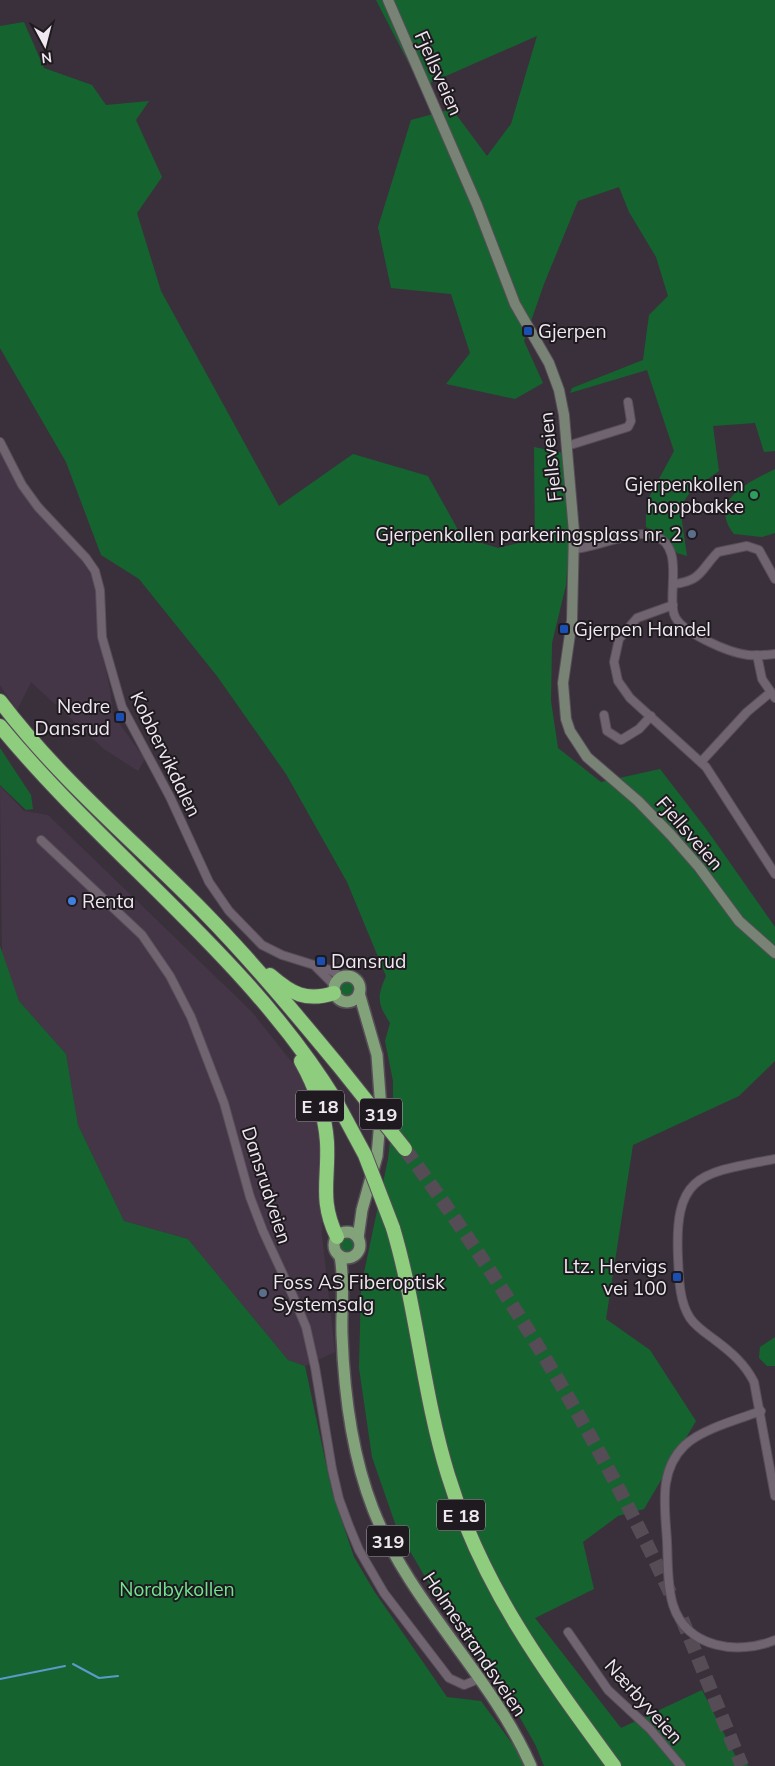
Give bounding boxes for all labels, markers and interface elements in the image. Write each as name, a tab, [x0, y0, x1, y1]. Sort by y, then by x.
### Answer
north arrow	[20, 20, 70, 70]
street label: Fjellsveien	[410, 27, 468, 119]
text: N	[40, 48, 53, 67]
place label: Gjerpen	[538, 319, 607, 343]
marker: Gjerpen	[522, 325, 534, 337]
street label: Fjellsveien	[533, 411, 567, 503]
place label: Gjerpenkollen hoppbakke	[625, 472, 744, 518]
marker: Gjerpenkollen hoppbakke	[748, 489, 760, 501]
place label: Gjerpenkollen parkeringsplass nr. 2	[375, 522, 682, 546]
marker: Gjerpenkollen parkeringsplass nr. 2	[686, 528, 698, 540]
place label: Gjerpen Handel	[574, 617, 711, 641]
marker: Gjerpen Handel	[558, 623, 570, 635]
street label: Kobbervikdalen	[125, 688, 207, 820]
place label: Nedre Dansrud	[35, 694, 110, 740]
marker: Nedre Dansrud	[114, 711, 126, 723]
street label: Fjellsveien	[651, 791, 729, 875]
place label: Renta	[82, 889, 134, 913]
marker: Renta	[66, 895, 78, 907]
place label: Dansrud	[331, 949, 406, 973]
marker: Dansrud	[315, 955, 327, 967]
road number: E 18	[296, 1090, 344, 1122]
road number: 319	[360, 1098, 402, 1130]
street label: Dansrudveien	[237, 1123, 297, 1247]
place label: Ltz. Hervigs vei 100	[563, 1254, 667, 1300]
place label: Foss AS Fiberoptisk Systemsalg	[273, 1270, 445, 1316]
marker: Ltz. Hervigs vei 100	[671, 1271, 683, 1283]
marker: Foss AS Fiberoptisk Systemsalg	[257, 1287, 269, 1299]
road number: E 18	[437, 1500, 485, 1530]
road number: 319	[367, 1525, 409, 1556]
street label: Holmestrandsveien	[418, 1567, 532, 1721]
park label: Nordbykollen	[119, 1577, 235, 1601]
street label: Nærbyveien	[600, 1654, 688, 1748]

